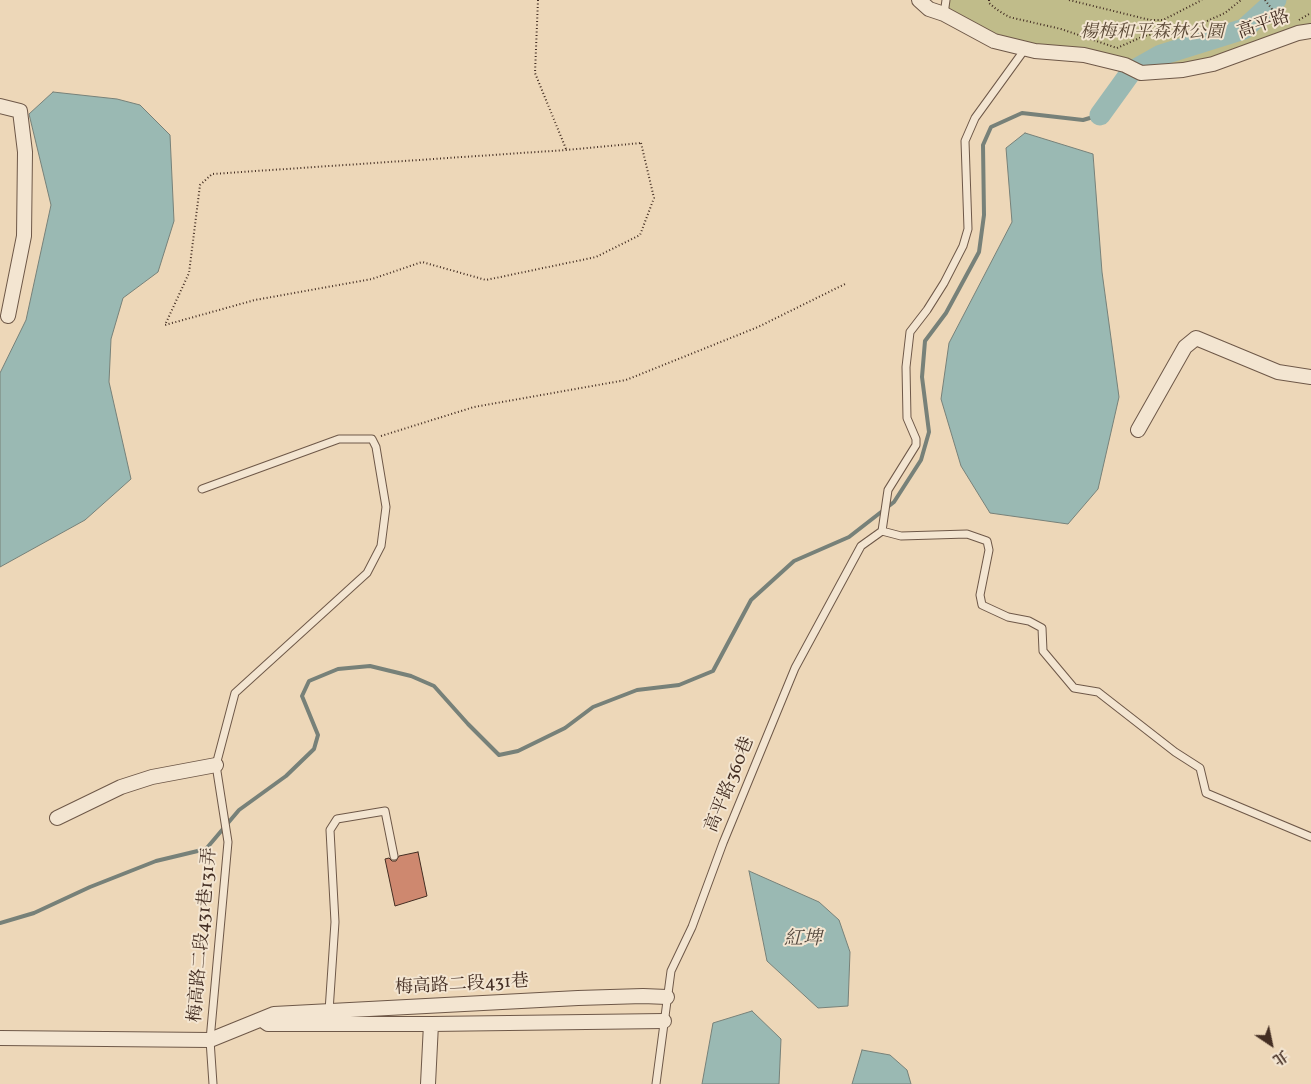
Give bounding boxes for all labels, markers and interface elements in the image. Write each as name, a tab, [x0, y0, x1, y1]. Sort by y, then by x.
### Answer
street label: 高平路	[1235, 7, 1293, 45]
park label: 楊梅和平森林公園	[1080, 23, 1224, 45]
street label: 高平路360巷	[702, 734, 760, 836]
street label: 梅高路二段431巷131弄	[186, 847, 222, 1023]
water label: 紅埤	[784, 930, 822, 952]
street label: 梅高路二段431巷	[394, 972, 530, 1000]
north arrow	[1246, 1019, 1296, 1069]
text: 北	[1269, 1045, 1291, 1069]

